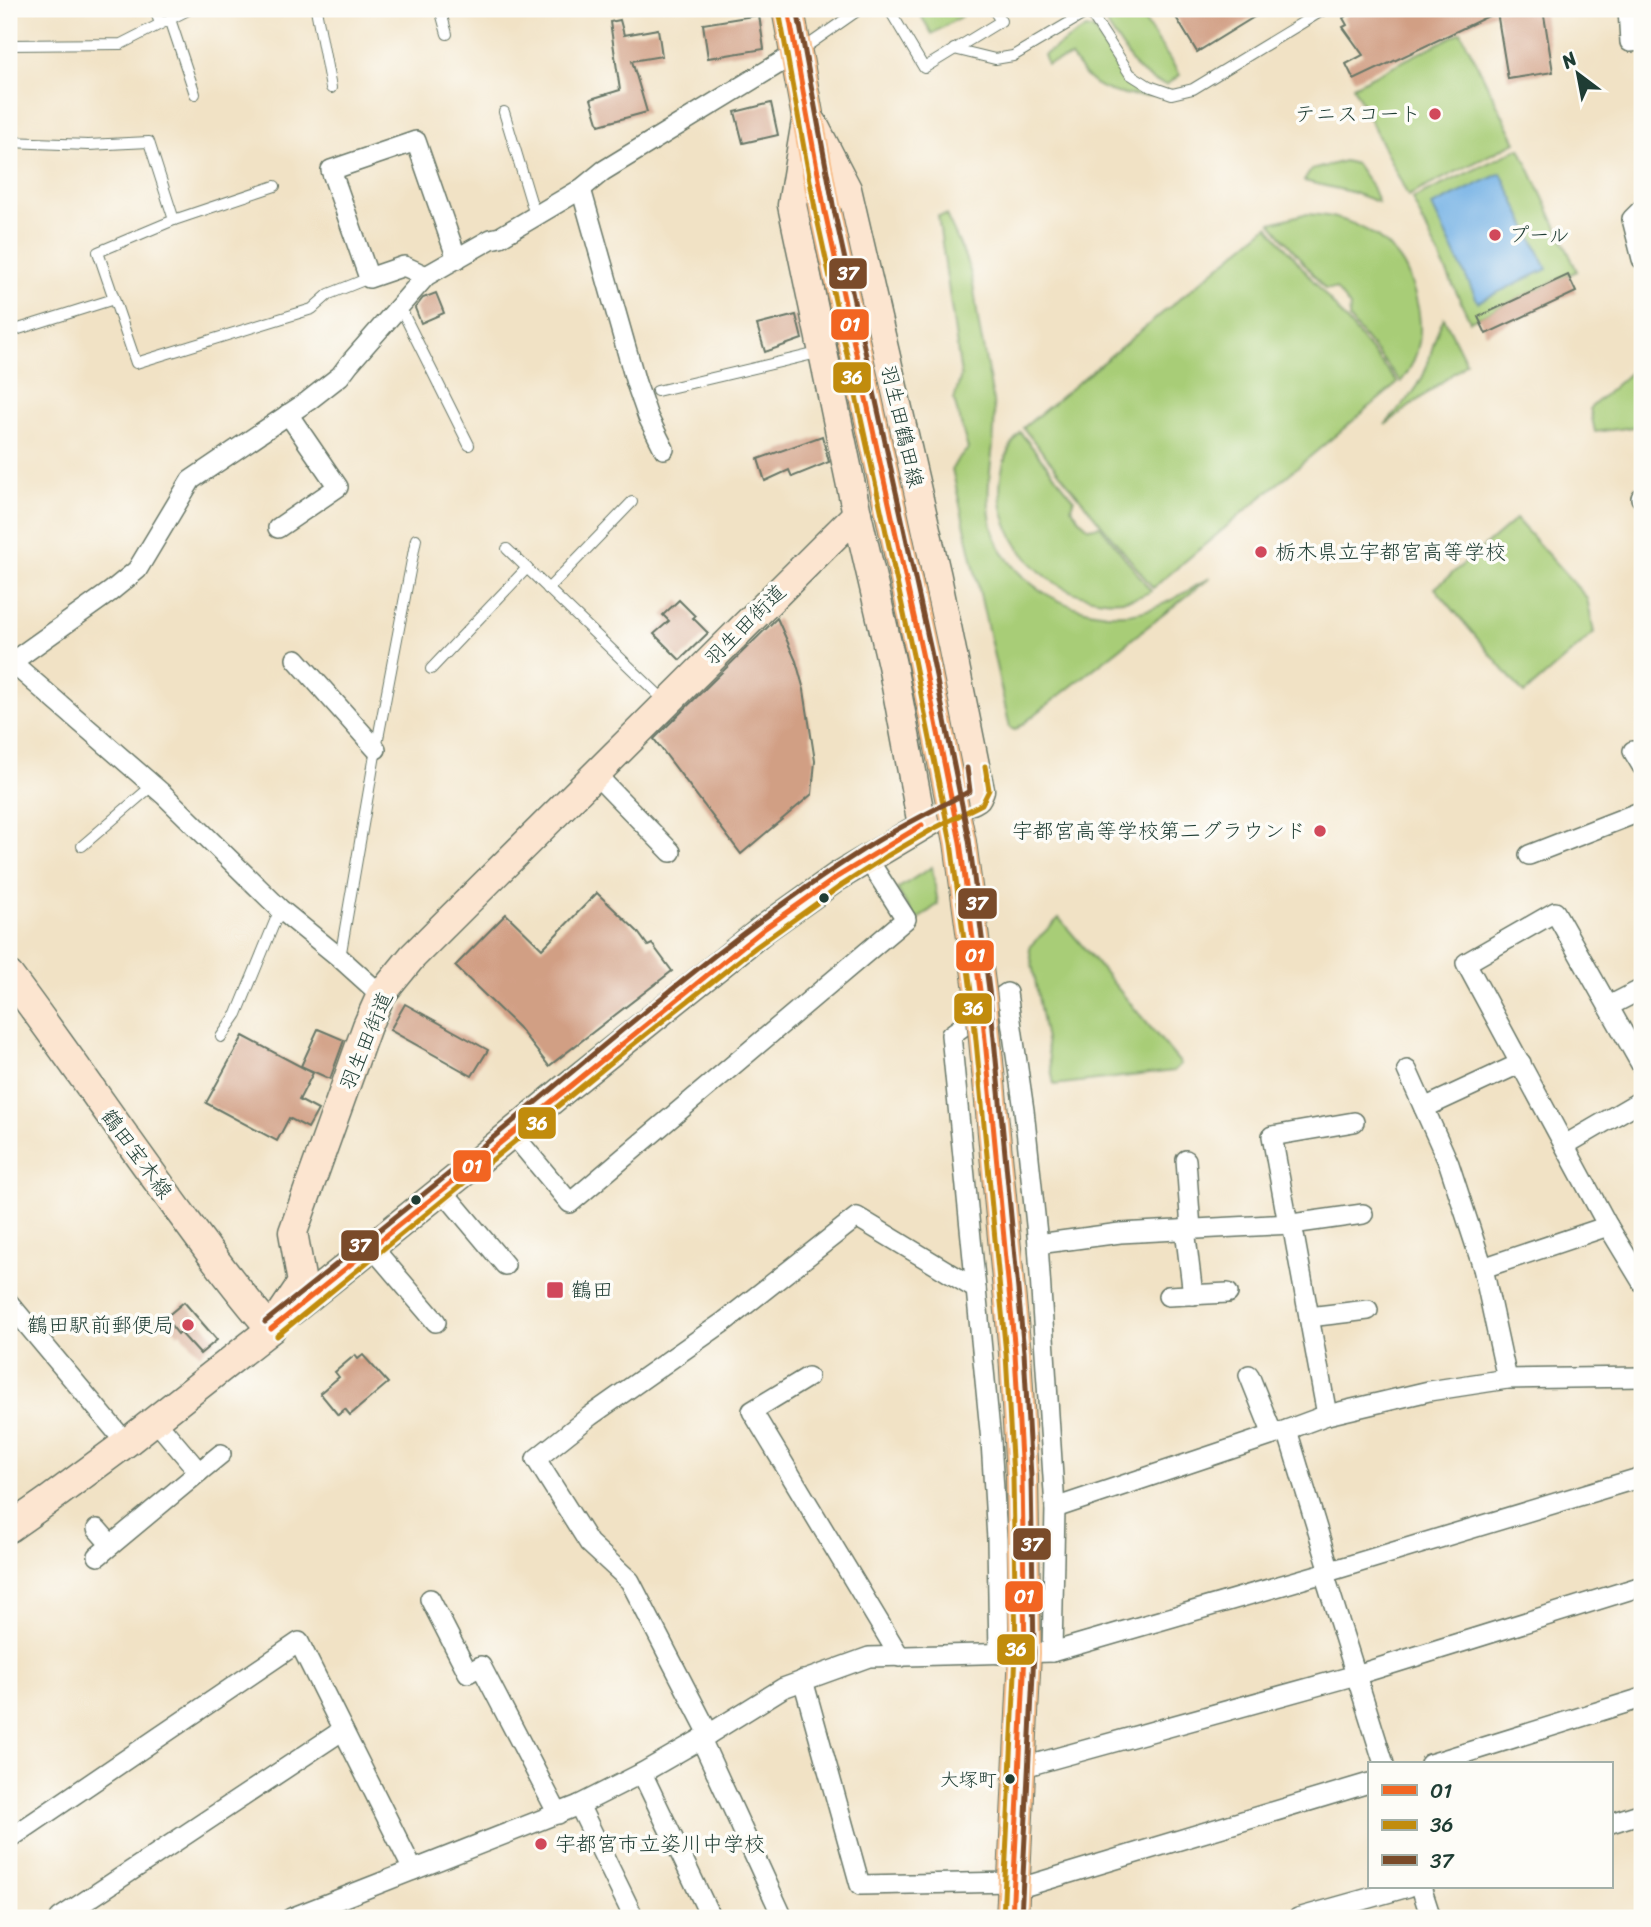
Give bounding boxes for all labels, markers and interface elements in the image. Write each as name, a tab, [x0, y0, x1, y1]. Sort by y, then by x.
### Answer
north arrow	[1542, 38, 1612, 108]
text: N	[1554, 42, 1584, 78]
place label: テニスコート	[1295, 95, 1421, 133]
marker: テニスコート	[1427, 106, 1443, 122]
place label: プール	[1509, 216, 1569, 254]
marker: プール	[1487, 227, 1503, 243]
line badge: 37	[828, 257, 868, 290]
text: 37	[836, 257, 861, 290]
line badge: 01	[830, 308, 870, 341]
text: 01	[840, 308, 860, 341]
street label: 羽生田鶴田線	[869, 360, 935, 492]
line badge: 36	[832, 361, 872, 394]
text: 36	[840, 361, 863, 394]
place label: 栃木県立宇都宮高等学校	[1275, 533, 1506, 571]
marker: 栃木県立宇都宮高等学校	[1253, 544, 1269, 560]
street label: 羽生田街道	[694, 574, 796, 676]
place label: 宇都宮高等学校第二グラウンド	[1012, 812, 1306, 850]
marker: 宇都宮高等学校第二グラウンド	[1312, 823, 1328, 839]
line badge: 37	[957, 887, 998, 920]
text: 37	[965, 887, 990, 920]
unlabelled marker	[817, 891, 831, 905]
line badge: 01	[955, 939, 995, 972]
text: 01	[965, 939, 985, 972]
street label: 羽生田街道	[328, 985, 404, 1097]
line badge: 36	[953, 992, 993, 1025]
text: 36	[961, 992, 984, 1025]
street label: 鶴田宝木線	[91, 1100, 183, 1208]
line badge: 36	[517, 1106, 557, 1140]
text: 36	[525, 1107, 548, 1140]
line badge: 01	[452, 1149, 492, 1183]
text: 01	[462, 1150, 482, 1183]
unlabelled marker	[409, 1193, 423, 1207]
line badge: 37	[340, 1229, 380, 1262]
text: 37	[348, 1229, 373, 1262]
place label: 鶴田	[571, 1271, 613, 1309]
marker: 鶴田	[545, 1280, 565, 1300]
place label: 鶴田駅前郵便局	[27, 1306, 174, 1344]
marker: 鶴田駅前郵便局	[180, 1317, 196, 1333]
line badge: 37	[1012, 1527, 1052, 1561]
text: 37	[1020, 1528, 1045, 1561]
line badge: 01	[1004, 1580, 1044, 1613]
text: 01	[1014, 1580, 1034, 1613]
line badge: 36	[996, 1633, 1036, 1666]
text: 36	[1004, 1633, 1027, 1666]
legend	[1368, 1762, 1612, 1888]
place label: 大塚町	[940, 1763, 997, 1796]
marker: 大塚町	[1003, 1772, 1017, 1786]
text: 01	[1430, 1772, 1452, 1810]
text: 36	[1430, 1806, 1453, 1844]
place label: 宇都宮市立姿川中学校	[555, 1825, 765, 1863]
marker: 宇都宮市立姿川中学校	[533, 1836, 549, 1852]
text: 37	[1430, 1842, 1456, 1880]

